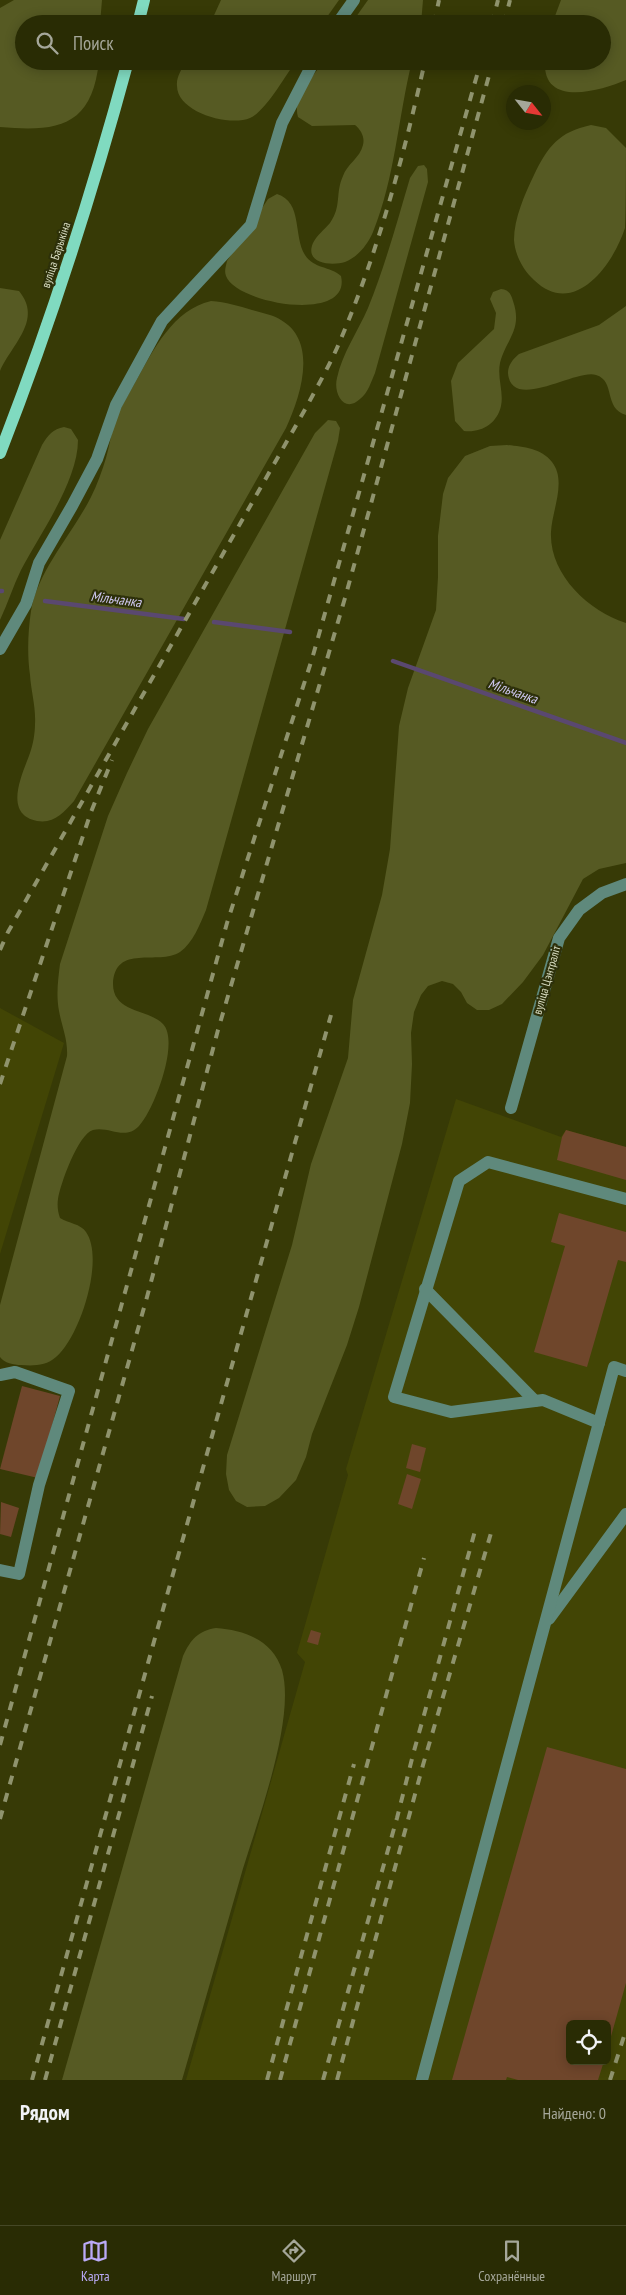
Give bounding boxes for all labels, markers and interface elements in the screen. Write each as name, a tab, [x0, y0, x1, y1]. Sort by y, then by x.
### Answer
search box	[15, 15, 611, 70]
icon: search	[33, 29, 61, 57]
text: Поиск	[73, 31, 114, 55]
north arrow	[506, 85, 551, 130]
street label: вуліца Барыкіна	[38, 220, 73, 290]
water label: Мільчанка	[90, 587, 144, 611]
water label: Мільчанка	[486, 674, 541, 708]
street label: вуліца Цэнтраліт	[530, 944, 564, 1016]
map controls	[566, 2020, 611, 2065]
button: locate	[566, 2020, 611, 2065]
text: Рядом	[20, 2099, 70, 2126]
text: Найдено: 0	[543, 2103, 606, 2123]
tab: Карта	[81, 2237, 110, 2285]
tab: Маршрут	[272, 2237, 316, 2285]
tab: Сохранённые	[478, 2237, 545, 2285]

